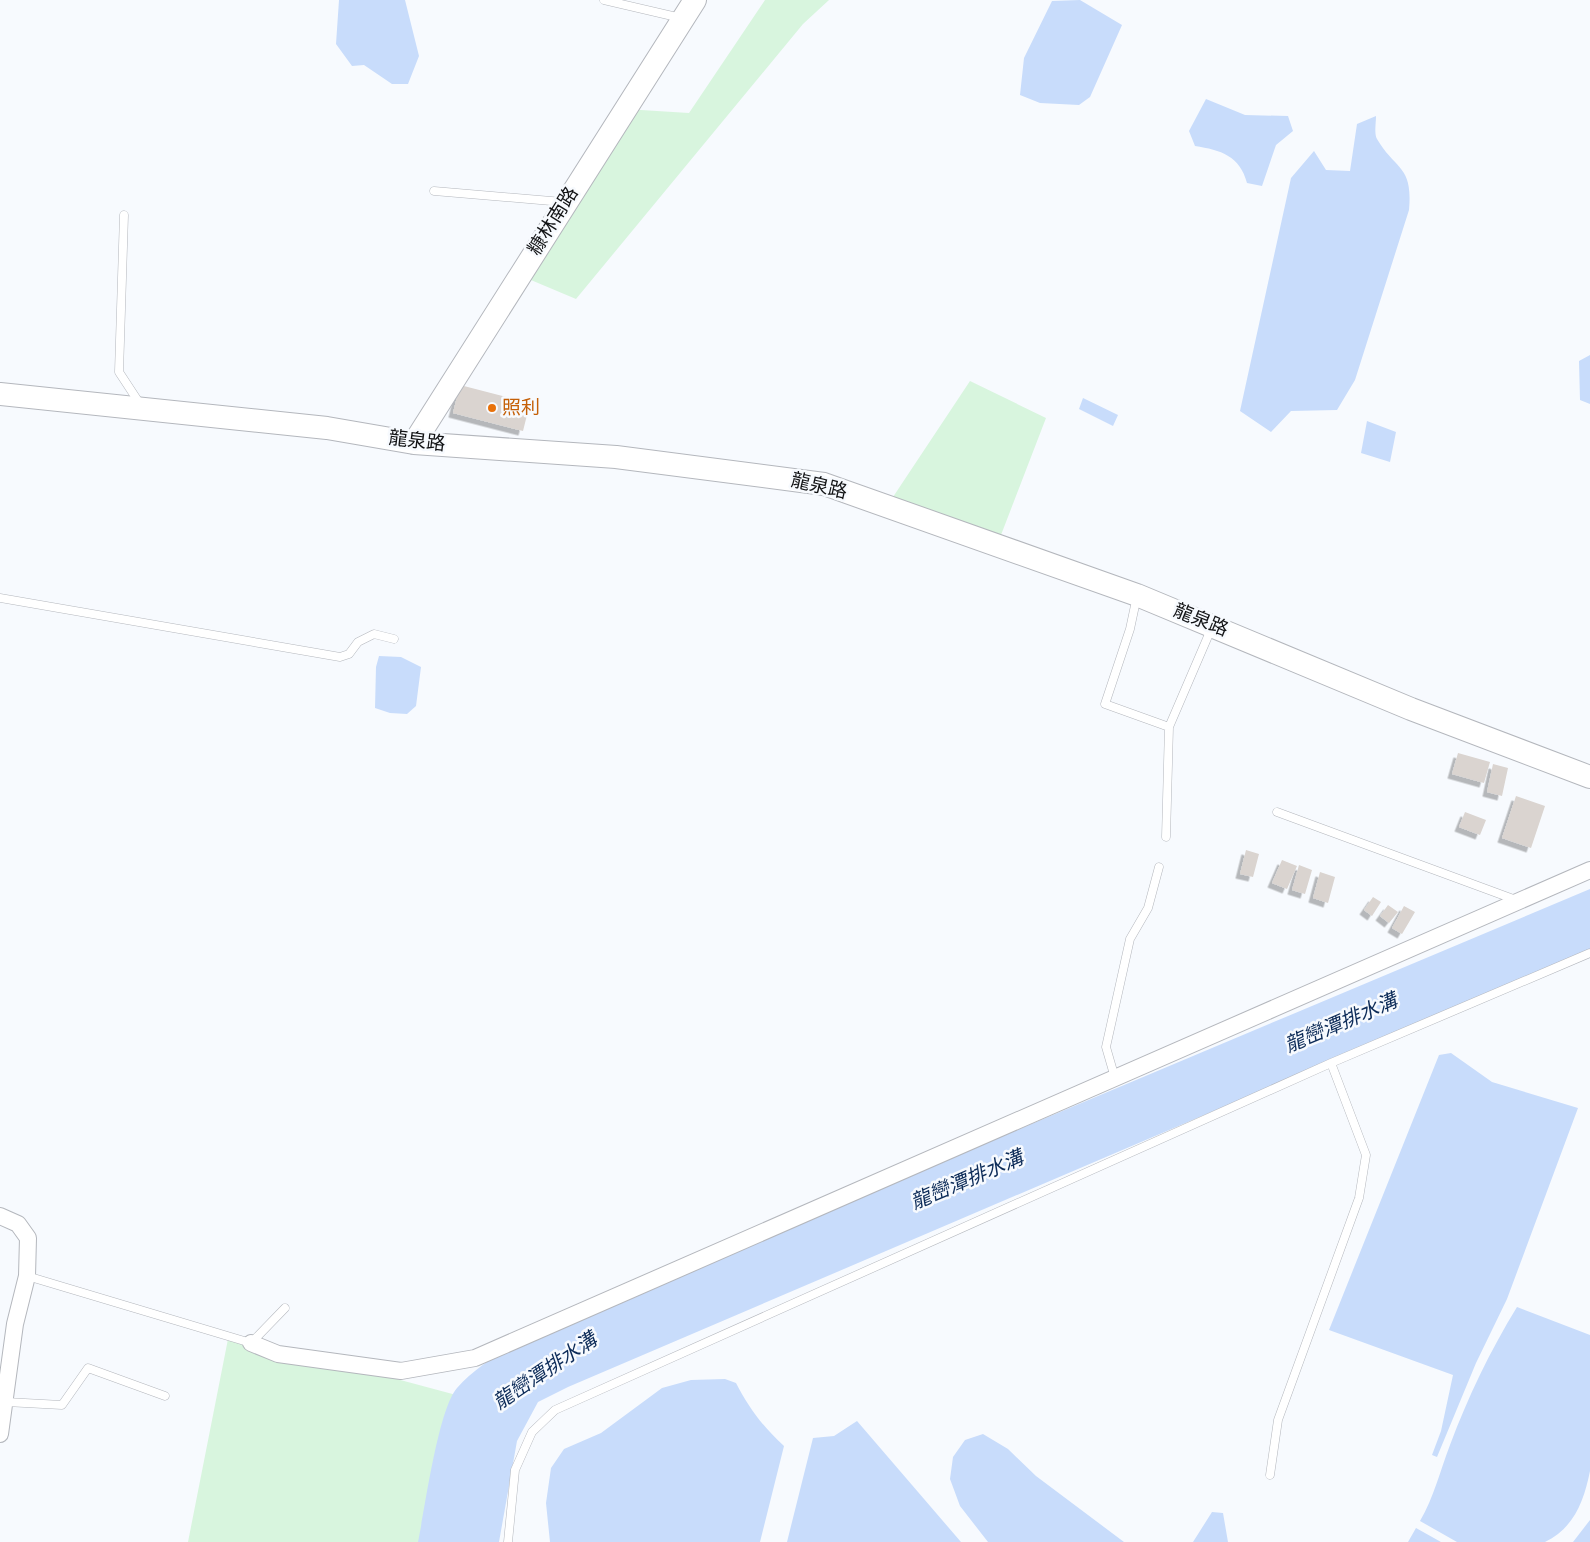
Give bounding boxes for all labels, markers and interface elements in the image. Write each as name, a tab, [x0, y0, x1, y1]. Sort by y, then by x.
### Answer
street label: 糠林南路	[524, 183, 582, 259]
place label: 照利	[502, 397, 540, 419]
marker: 照利	[486, 402, 498, 414]
street label: 龍泉路	[387, 427, 447, 455]
street label: 龍泉路	[789, 469, 849, 503]
street label: 龍泉路	[1170, 599, 1232, 641]
water label: 龍巒潭排水溝	[1281, 988, 1403, 1057]
water label: 龍巒潭排水溝	[907, 1145, 1029, 1214]
water label: 龍巒潭排水溝	[489, 1326, 604, 1414]

